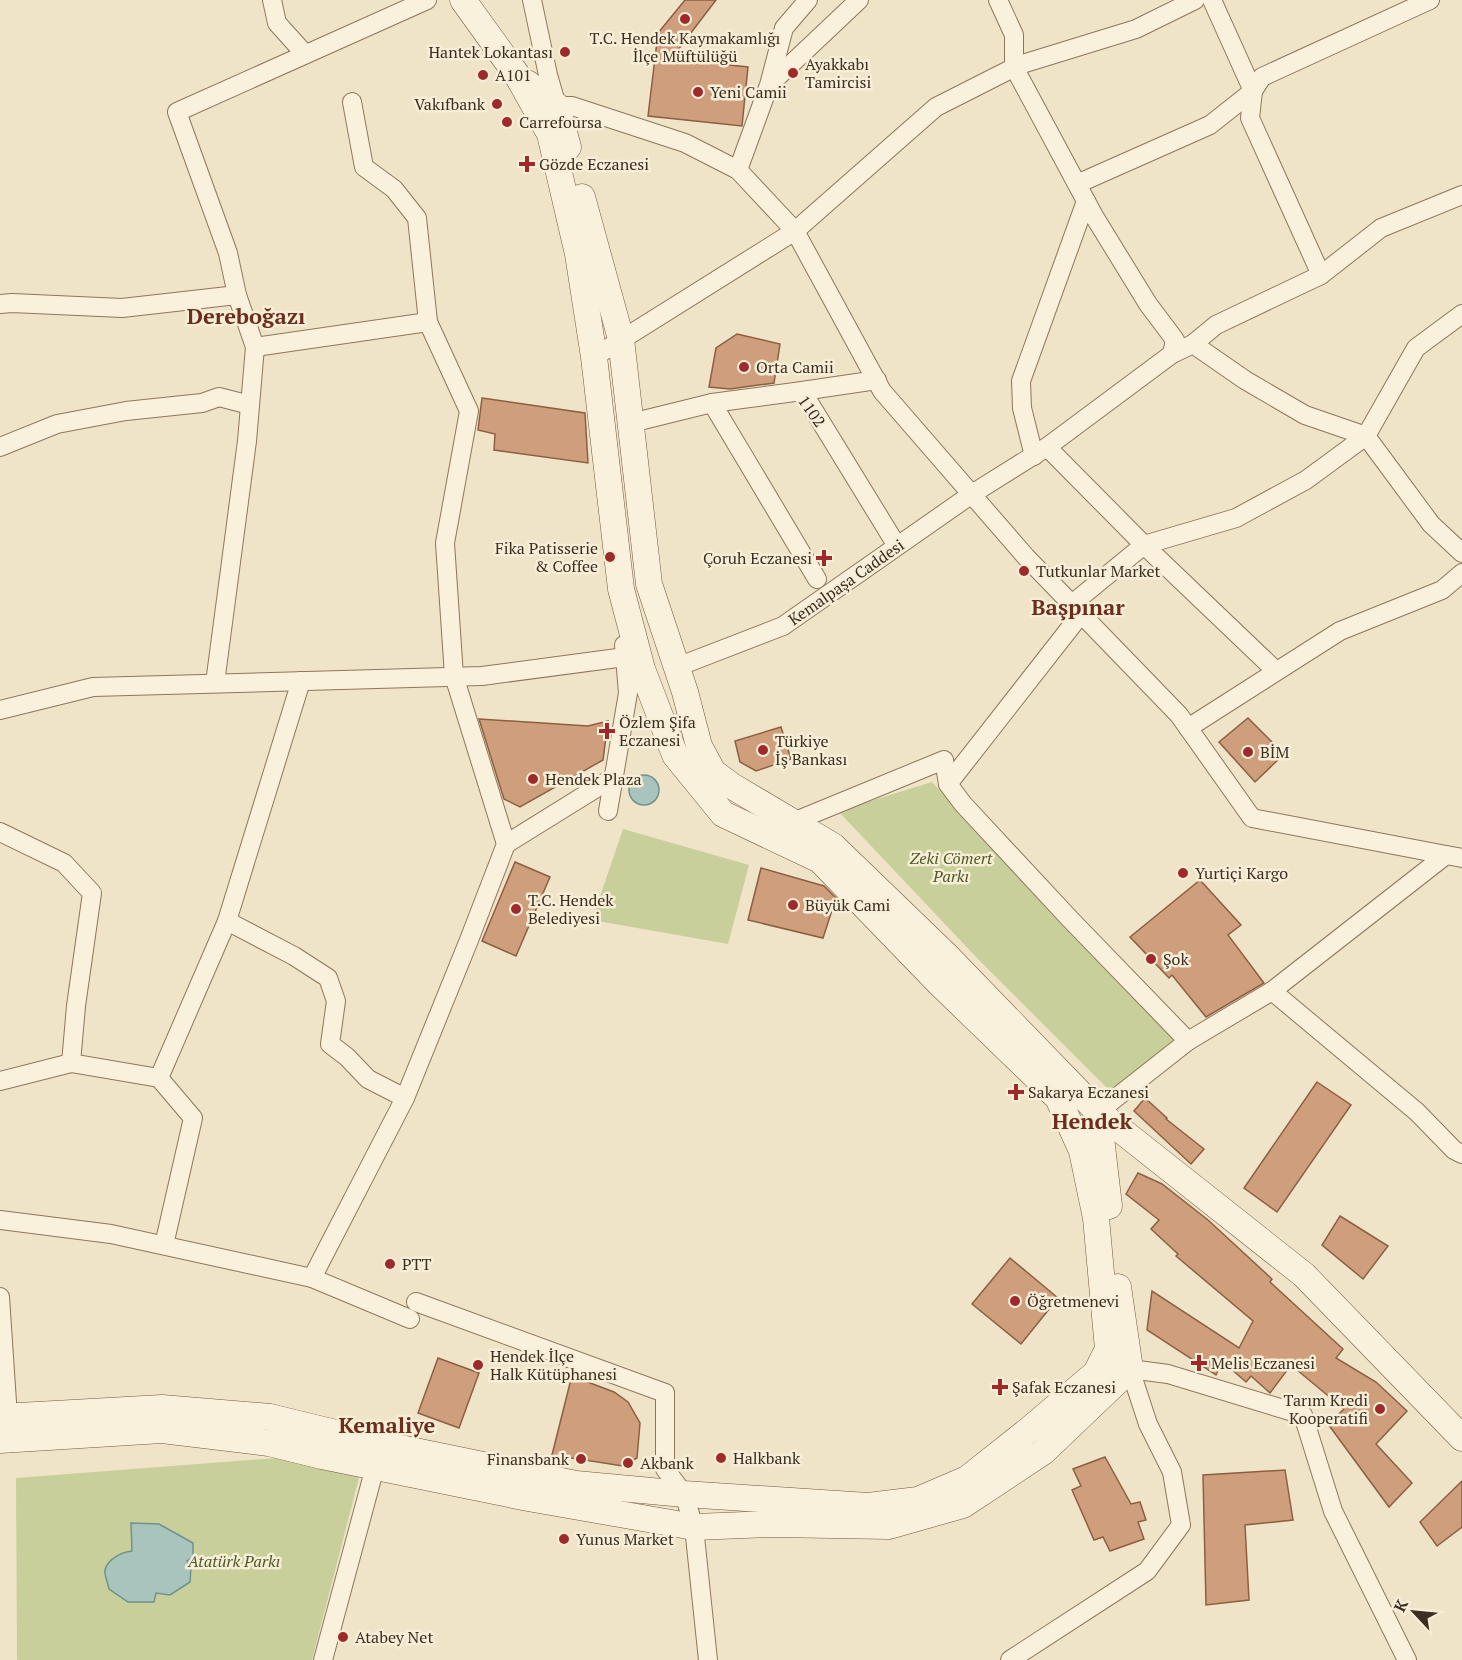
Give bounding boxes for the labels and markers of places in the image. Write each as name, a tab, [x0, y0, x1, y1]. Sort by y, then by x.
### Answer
marker: T.C. Hendek Kaymakamlığı İlçe Müftülüğü	[678, 12, 692, 26]
place label: T.C. Hendek Kaymakamlığı İlçe Müftülüğü	[590, 27, 781, 67]
place label: Hantek Lokantası	[428, 41, 553, 63]
marker: Hantek Lokantası	[558, 45, 572, 59]
place label: Ayakkabı Tamircisi	[805, 53, 871, 93]
place label: A101	[495, 64, 532, 86]
marker: Ayakkabı Tamircisi	[786, 66, 800, 80]
marker: A101	[476, 68, 490, 82]
place label: Yeni Camii	[710, 81, 787, 103]
marker: Yeni Camii	[691, 85, 705, 99]
place label: Vakıfbank	[414, 93, 486, 115]
marker: Vakıfbank	[490, 97, 504, 111]
place label: Carrefoursa	[519, 111, 602, 133]
marker: Carrefoursa	[500, 115, 514, 129]
place label: Gözde Eczanesi	[539, 153, 649, 175]
marker: Gözde Eczanesi	[520, 157, 534, 171]
place label: Orta Camii	[756, 356, 834, 378]
marker: Orta Camii	[737, 360, 751, 374]
place label: Fika Patisserie & Coffee	[495, 537, 598, 577]
place label: Çoruh Eczanesi	[703, 547, 812, 569]
marker: Fika Patisserie & Coffee	[603, 550, 617, 564]
marker: Çoruh Eczanesi	[817, 551, 831, 565]
place label: Tutkunlar Market	[1036, 560, 1161, 582]
marker: Tutkunlar Market	[1017, 564, 1031, 578]
place label: Özlem Şifa Eczanesi	[619, 711, 696, 751]
marker: Özlem Şifa Eczanesi	[600, 724, 614, 738]
place label: Türkiye İş Bankası	[775, 730, 847, 770]
place label: BİM	[1260, 741, 1289, 763]
marker: Türkiye İş Bankası	[756, 743, 770, 757]
marker: BİM	[1241, 745, 1255, 759]
place label: Hendek Plaza	[545, 768, 642, 790]
marker: Hendek Plaza	[526, 772, 540, 786]
place label: Yurtiçi Kargo	[1195, 862, 1288, 884]
marker: Yurtiçi Kargo	[1176, 866, 1190, 880]
place label: T.C. Hendek Belediyesi	[528, 889, 614, 929]
place label: Büyük Cami	[805, 894, 891, 916]
marker: Büyük Cami	[786, 898, 800, 912]
marker: T.C. Hendek Belediyesi	[509, 902, 523, 916]
place label: Şok	[1163, 948, 1189, 970]
marker: Şok	[1144, 952, 1158, 966]
place label: Sakarya Eczanesi	[1028, 1081, 1149, 1103]
marker: Sakarya Eczanesi	[1009, 1085, 1023, 1099]
place label: PTT	[402, 1253, 431, 1275]
marker: PTT	[383, 1257, 397, 1271]
place label: Öğretmenevi	[1027, 1290, 1120, 1312]
marker: Öğretmenevi	[1008, 1294, 1022, 1308]
place label: Hendek İlçe Halk Kütüphanesi	[490, 1345, 617, 1385]
place label: Melis Eczanesi	[1211, 1352, 1315, 1374]
marker: Melis Eczanesi	[1192, 1356, 1206, 1370]
marker: Hendek İlçe Halk Kütüphanesi	[471, 1358, 485, 1372]
place label: Şafak Eczanesi	[1012, 1376, 1116, 1398]
marker: Şafak Eczanesi	[993, 1380, 1007, 1394]
place label: Tarım Kredi Kooperatifi	[1284, 1389, 1368, 1429]
marker: Tarım Kredi Kooperatifi	[1373, 1402, 1387, 1416]
place label: Halkbank	[733, 1447, 801, 1469]
place label: Finansbank	[487, 1448, 570, 1470]
marker: Halkbank	[714, 1451, 728, 1465]
marker: Finansbank	[574, 1452, 588, 1466]
place label: Akbank	[640, 1452, 694, 1474]
marker: Akbank	[621, 1456, 635, 1470]
place label: Yunus Market	[576, 1528, 674, 1550]
marker: Yunus Market	[557, 1532, 571, 1546]
place label: Atabey Net	[355, 1626, 433, 1648]
marker: Atabey Net	[336, 1630, 350, 1644]

